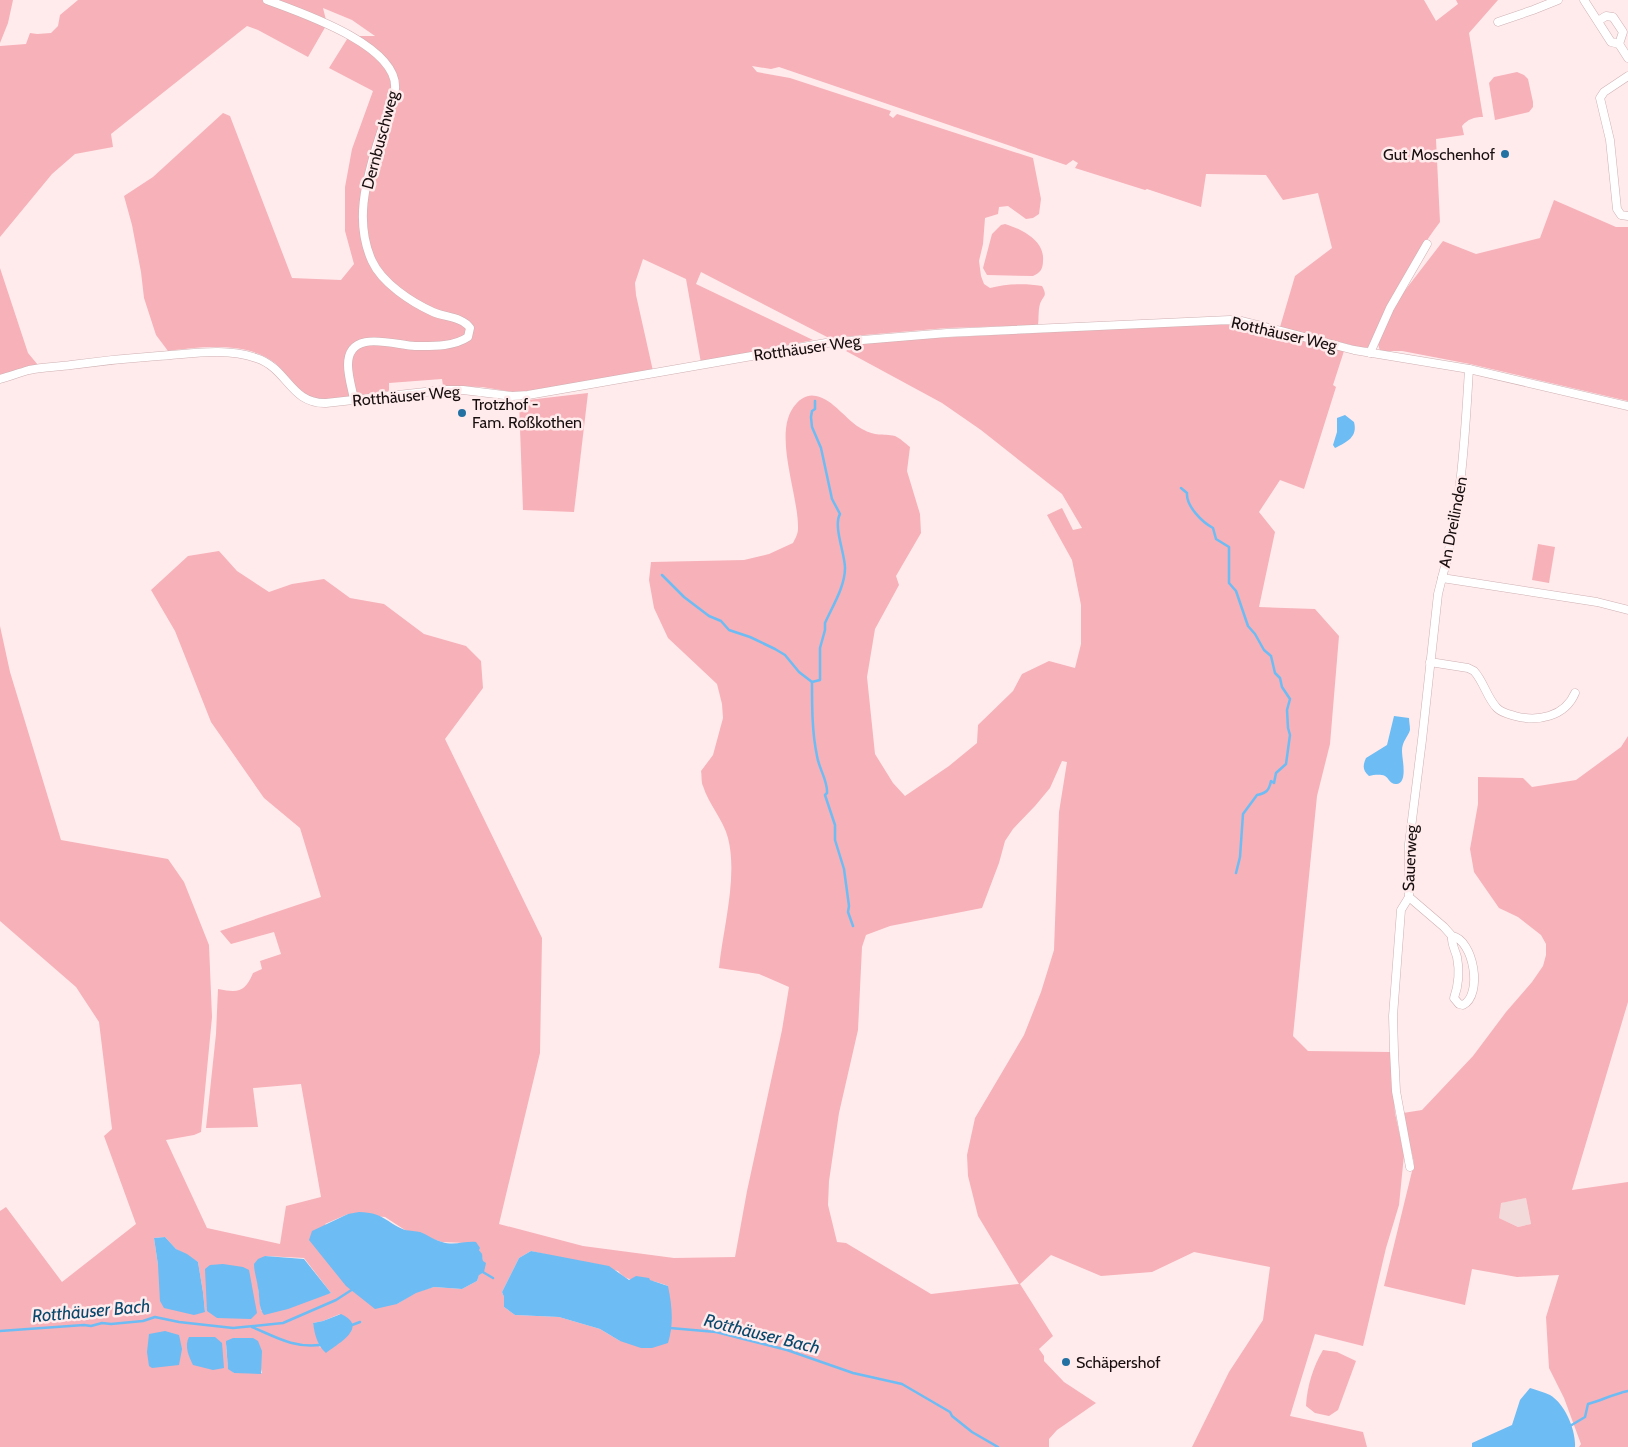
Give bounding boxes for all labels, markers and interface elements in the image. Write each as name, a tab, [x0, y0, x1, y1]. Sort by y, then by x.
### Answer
street label: Dernbuschweg	[358, 88, 403, 191]
place label: Gut Moschenhof	[1383, 145, 1496, 164]
marker: Gut Moschenhof	[1499, 148, 1511, 160]
street label: Rotthäuser Weg	[1229, 313, 1340, 356]
street label: Rotthäuser Weg	[752, 331, 863, 365]
street label: Rotthäuser Weg	[352, 382, 461, 410]
place label: Trotzhof - Fam. Roßkothen	[472, 395, 582, 432]
marker: Trotzhof - Fam. Roßkothen	[456, 407, 468, 419]
street label: An Dreilinden	[1435, 475, 1471, 569]
street label: Sauerweg	[1399, 823, 1421, 892]
water label: Rotthäuser Bach	[31, 1295, 151, 1327]
water label: Rotthäuser Bach	[702, 1309, 822, 1359]
place label: Schäpershof	[1076, 1353, 1161, 1372]
marker: Schäpershof	[1060, 1356, 1072, 1368]

